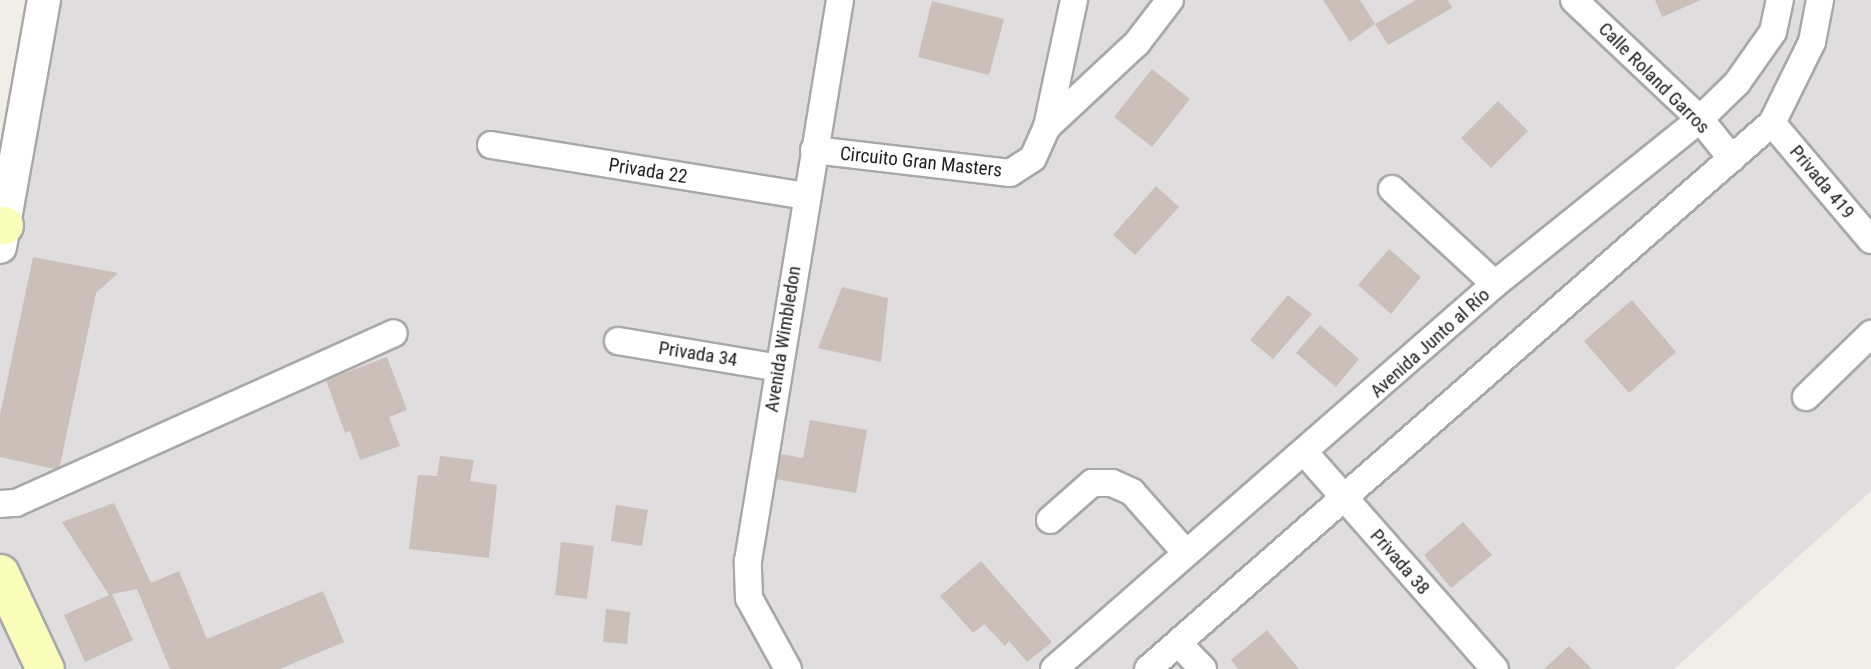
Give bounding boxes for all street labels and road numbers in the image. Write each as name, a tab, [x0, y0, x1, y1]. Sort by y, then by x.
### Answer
street label: Calle Roland Garros	[1594, 18, 1714, 138]
street label: Privada 419	[1785, 141, 1859, 223]
street label: Circuito Gran Masters	[839, 142, 1003, 182]
street label: Privada 22	[607, 154, 689, 188]
street label: Avenida Wimbledon	[760, 264, 806, 414]
street label: Avenida Junto al Río	[1366, 283, 1494, 403]
street label: Privada 34	[657, 337, 739, 371]
street label: Privada 38	[1365, 525, 1435, 599]

